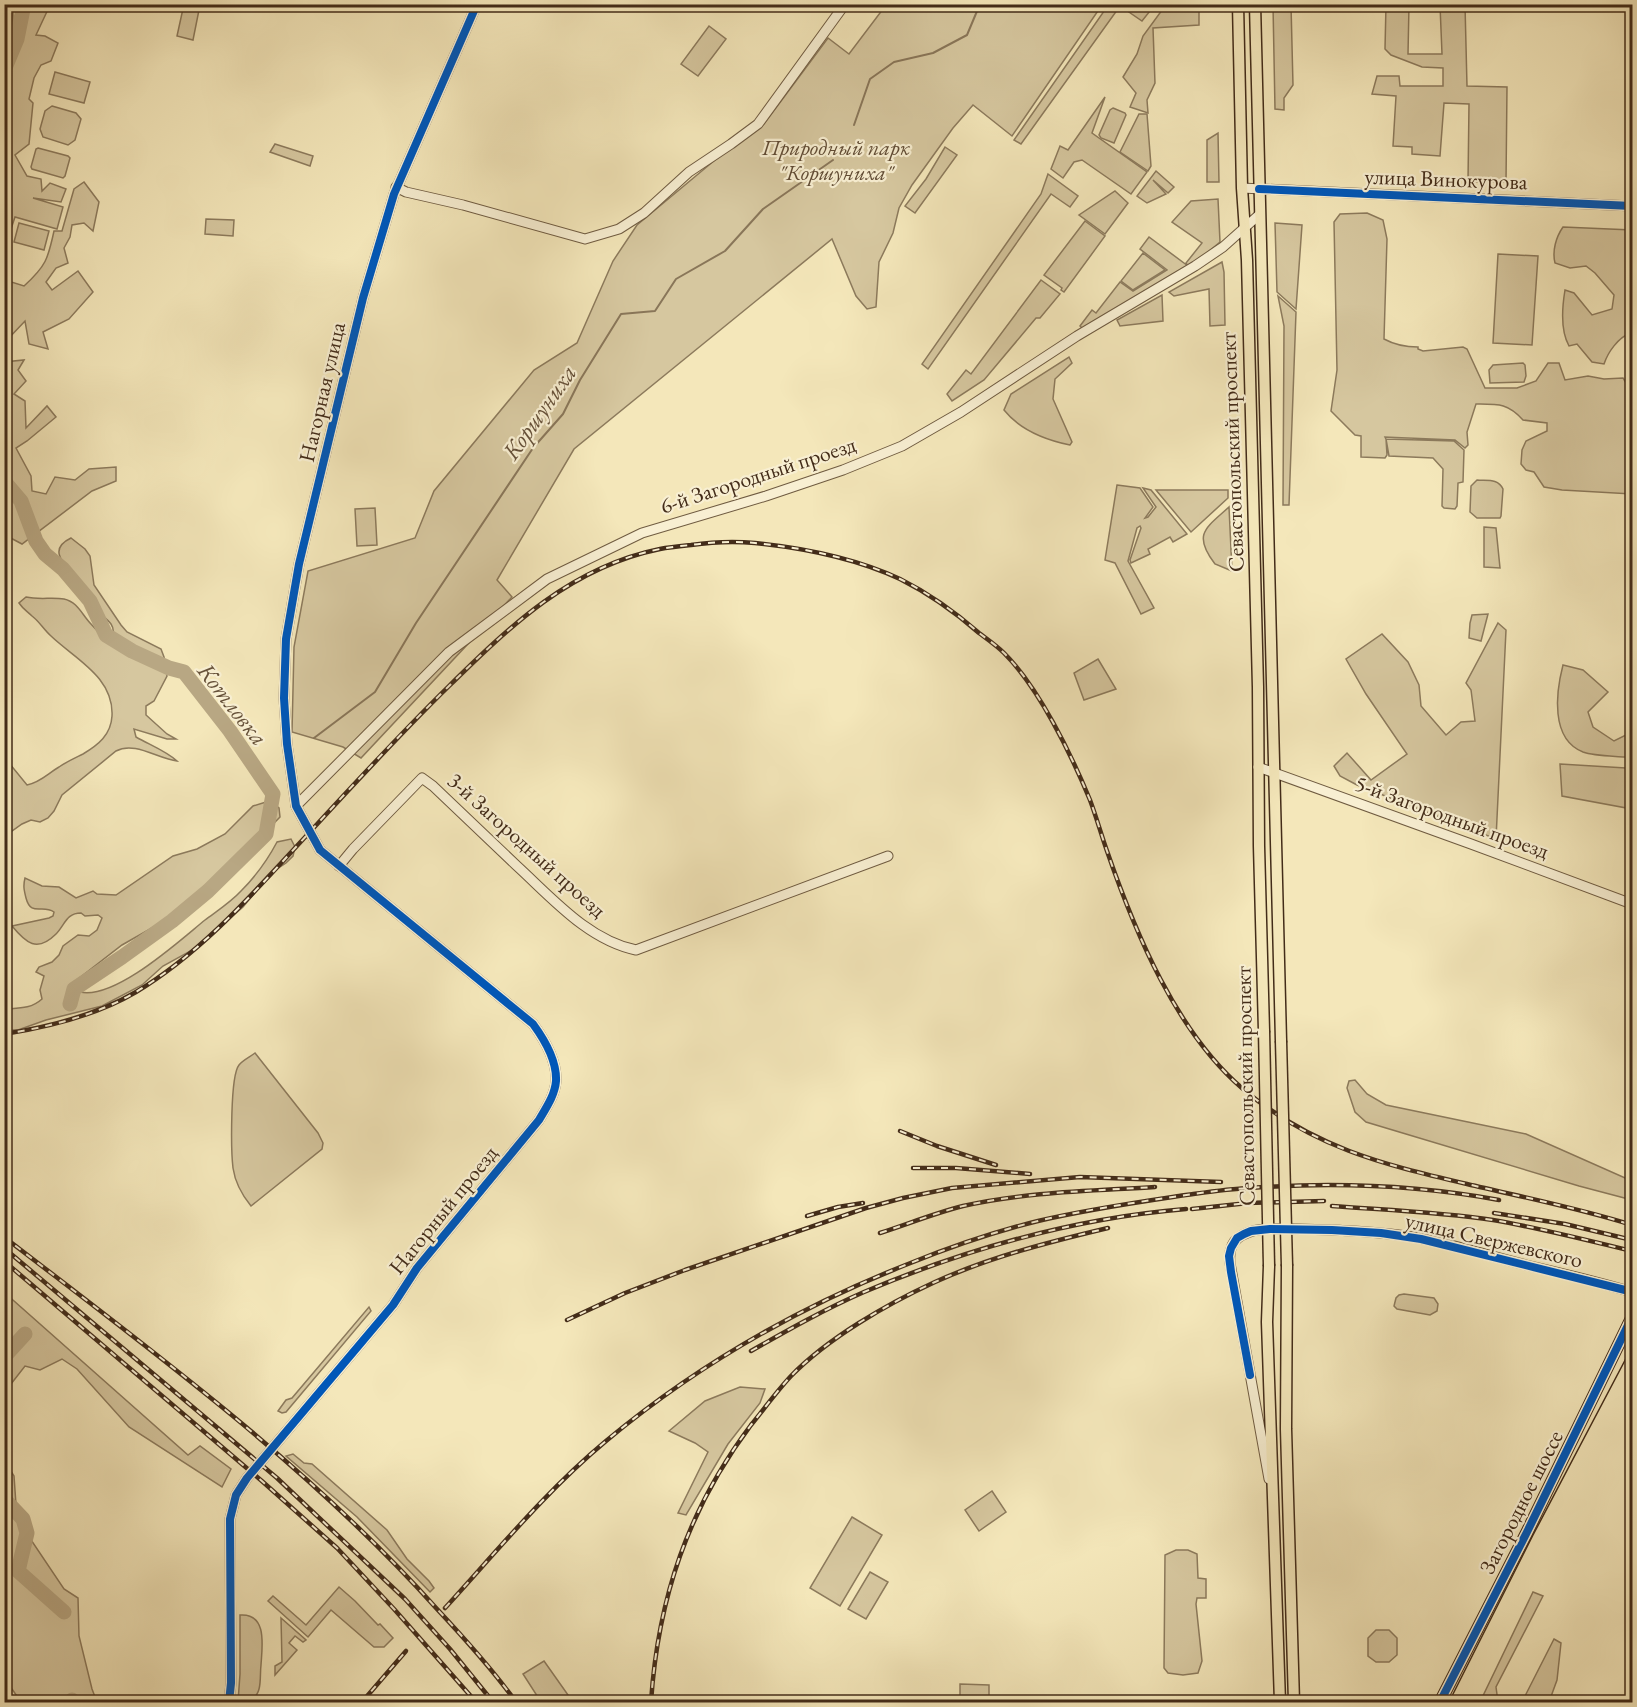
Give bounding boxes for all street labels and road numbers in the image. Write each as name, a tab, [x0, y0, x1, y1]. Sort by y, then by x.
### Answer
street label: улица Винокурова	[1364, 162, 1528, 196]
street label: Нагорная улица	[292, 319, 352, 465]
street label: Севастопольский проспект	[1213, 332, 1251, 572]
street label: 6-й Загородный проезд	[657, 430, 859, 520]
street label: 3-й Загородный проезд	[441, 766, 613, 924]
street label: 5-й Загородный проезд	[1351, 768, 1553, 866]
street label: Севастопольский проспект	[1228, 966, 1262, 1206]
street label: Нагорный проезд	[382, 1140, 504, 1280]
street label: улица Свержевского	[1402, 1205, 1586, 1275]
street label: Загородное шоссе	[1472, 1425, 1570, 1579]

